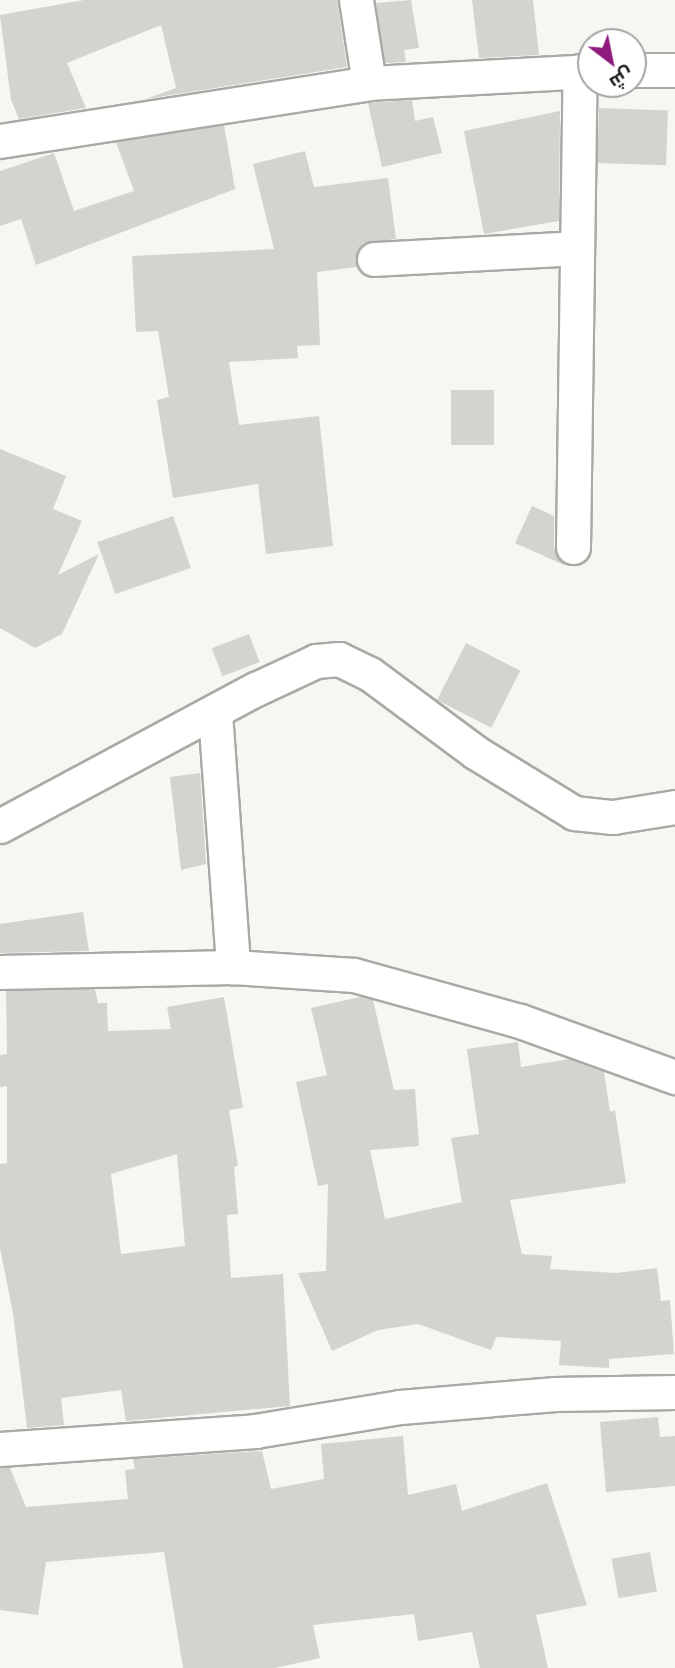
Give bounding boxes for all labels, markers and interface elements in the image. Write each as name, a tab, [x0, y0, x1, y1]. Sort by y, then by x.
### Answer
north arrow	[577, 28, 647, 98]
text: ش	[605, 62, 639, 97]

